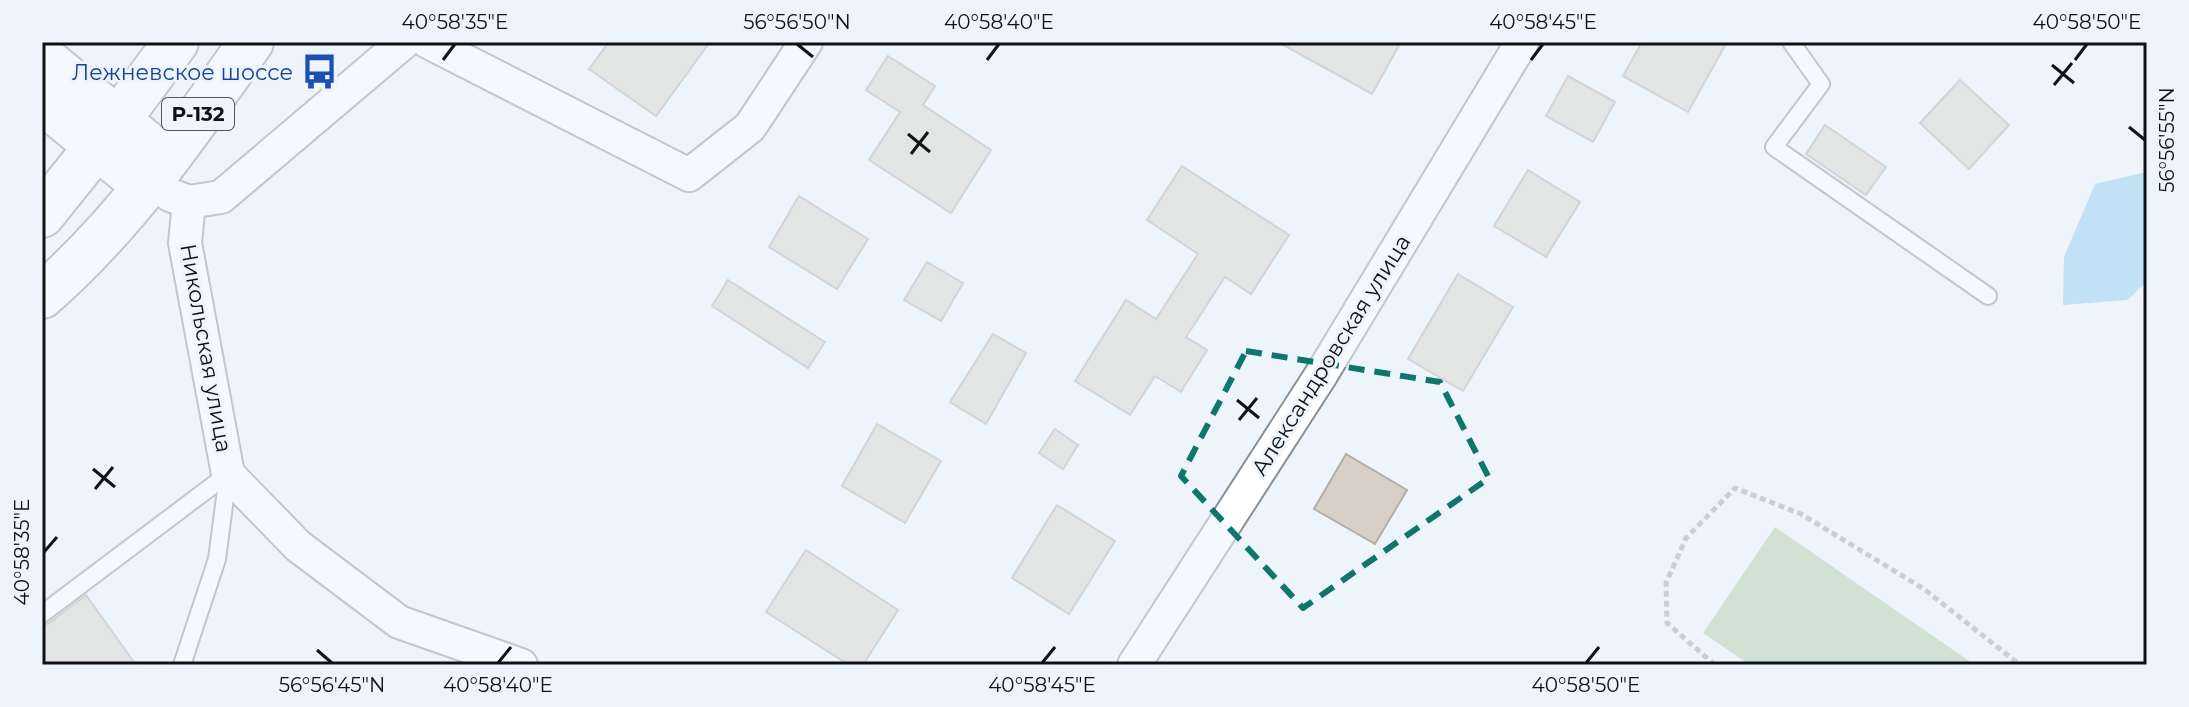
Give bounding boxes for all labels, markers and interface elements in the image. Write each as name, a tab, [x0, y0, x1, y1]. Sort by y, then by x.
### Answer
text: 40°58'35"E	[402, 10, 508, 34]
text: 56°56'50"N	[743, 10, 851, 34]
text: 40°58'40"E	[944, 10, 1054, 34]
text: 40°58'45"E	[1489, 10, 1597, 34]
text: 40°58'50"E	[2033, 10, 2141, 34]
bus stop icon: Лежневское шоссе	[300, 53, 338, 91]
place label: Лежневское шоссе	[72, 59, 293, 86]
text: 56°56'55"N	[2155, 87, 2179, 193]
road number: Р-132	[162, 98, 234, 130]
street label: Александровская улица	[1246, 230, 1416, 480]
street label: Никольская улица	[174, 242, 238, 454]
text: 40°58'35"E	[10, 499, 34, 605]
text: 56°56'45"N	[279, 673, 385, 697]
text: 40°58'40"E	[443, 673, 553, 697]
text: 40°58'45"E	[988, 673, 1096, 697]
text: 40°58'50"E	[1532, 673, 1640, 697]

